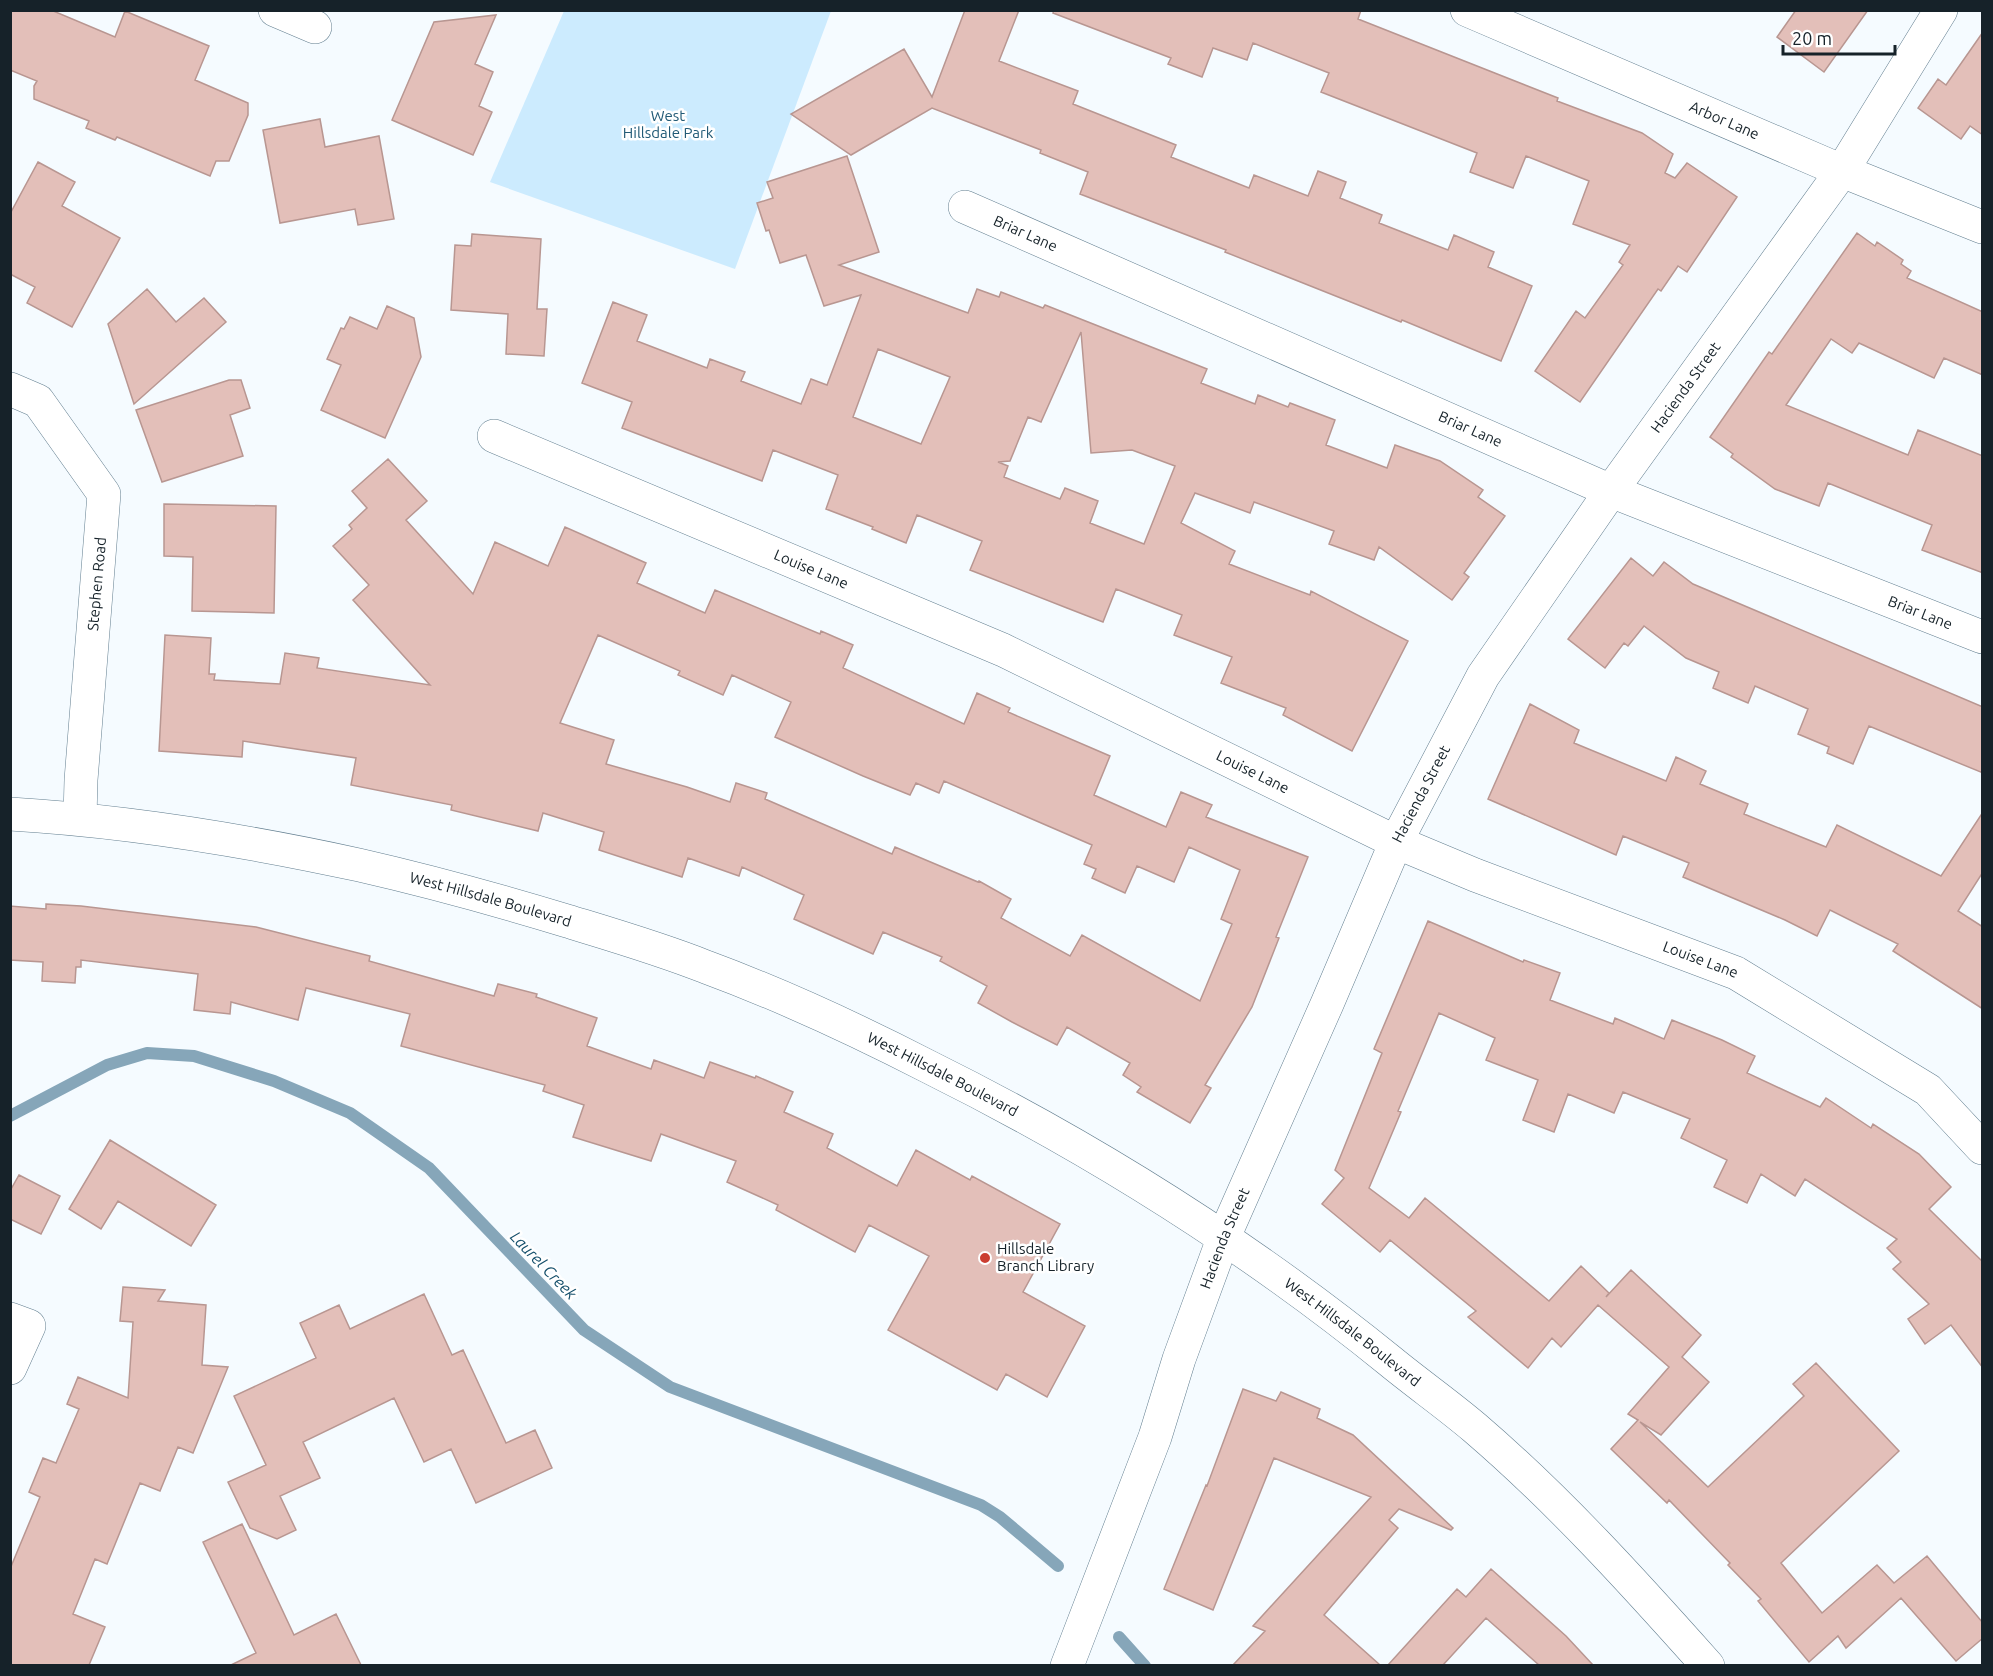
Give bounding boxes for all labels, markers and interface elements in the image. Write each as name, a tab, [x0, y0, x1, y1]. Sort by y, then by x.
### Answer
scale bar	[1783, 18, 1896, 56]
text: 20 m	[1792, 28, 1832, 48]
street label: Arbor Lane	[1687, 98, 1762, 142]
park label: West Hillsdale Park	[623, 107, 714, 141]
street label: Briar Lane	[991, 212, 1060, 255]
street label: Hacienda Street	[1647, 338, 1724, 436]
street label: Briar Lane	[1436, 407, 1505, 450]
street label: Stephen Road	[84, 536, 109, 632]
street label: Louise Lane	[772, 546, 851, 592]
street label: Briar Lane	[1886, 592, 1955, 633]
street label: Hacienda Street	[1388, 742, 1453, 845]
street label: Louise Lane	[1214, 747, 1292, 797]
street label: West Hillsdale Boulevard	[408, 868, 573, 930]
street label: Louise Lane	[1661, 937, 1741, 981]
street label: West Hillsdale Boulevard	[865, 1029, 1021, 1120]
street label: Hacienda Street	[1196, 1185, 1253, 1291]
water label: Laurel Creek	[507, 1227, 581, 1303]
place label: Hillsdale Branch Library	[997, 1240, 1094, 1274]
marker: Hillsdale Branch Library	[978, 1251, 992, 1265]
street label: West Hillsdale Boulevard	[1281, 1274, 1424, 1390]

